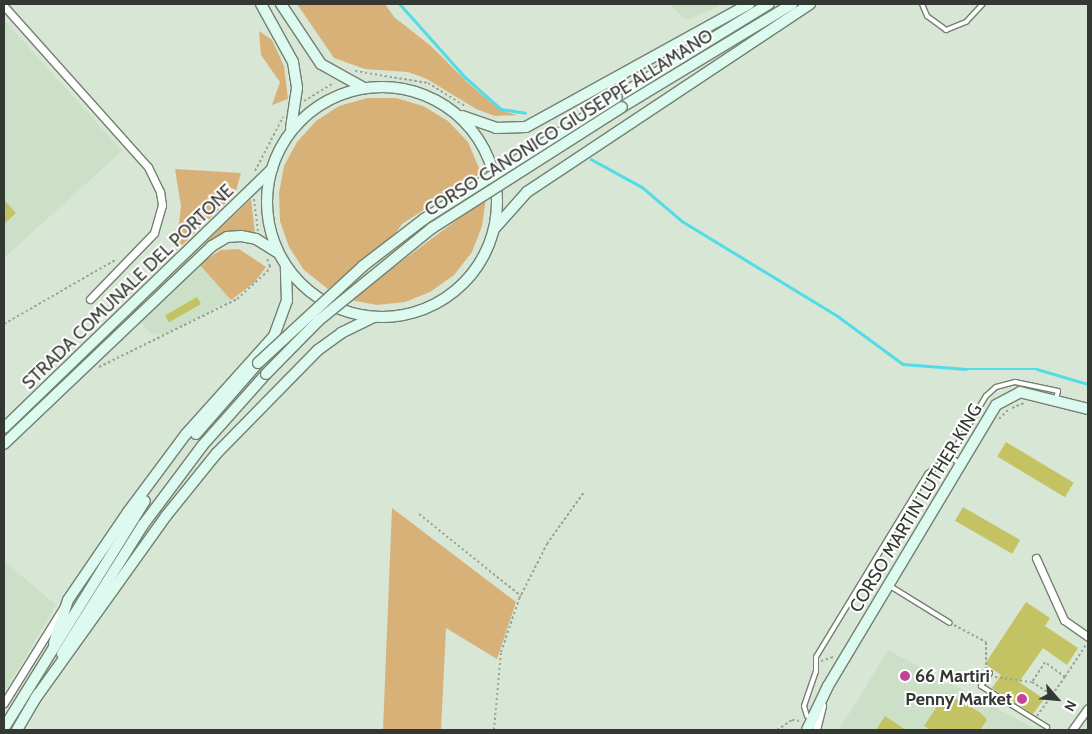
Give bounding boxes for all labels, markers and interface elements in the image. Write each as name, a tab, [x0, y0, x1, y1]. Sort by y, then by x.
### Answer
street label: CORSO CANONICO GIUSEPPE ALLAMANO	[421, 25, 717, 221]
street label: STRADA COMUNALE DEL PORTONE	[18, 180, 238, 394]
street label: CORSO MARTIN LUTHER KING	[845, 400, 987, 616]
place label: 66 Martiri	[915, 665, 990, 687]
marker: 66 Martiri	[899, 670, 911, 682]
north arrow	[1032, 674, 1082, 724]
place label: Penny Market	[905, 688, 1012, 710]
marker: Penny Market	[1016, 693, 1028, 705]
text: N	[1060, 697, 1081, 714]

